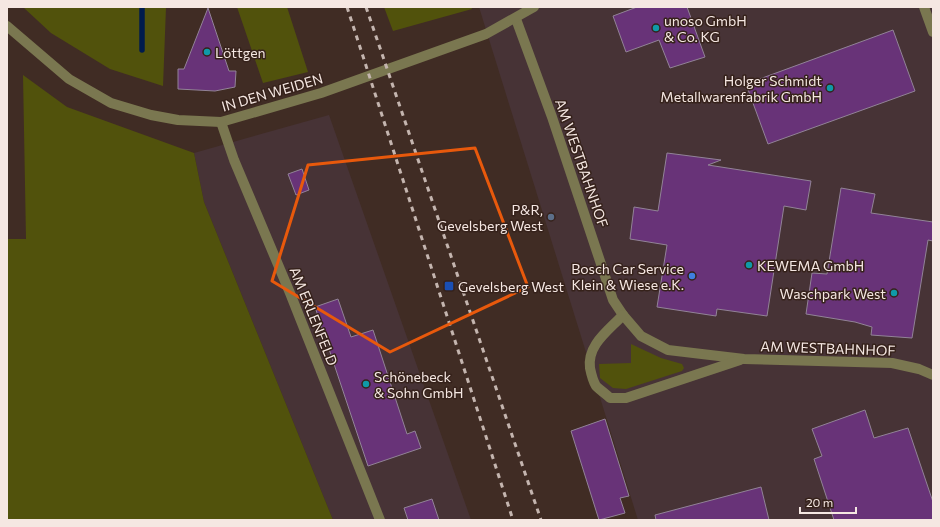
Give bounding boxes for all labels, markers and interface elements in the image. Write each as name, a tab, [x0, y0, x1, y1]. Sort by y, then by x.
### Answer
place label: unoso GmbH & Co. KG	[664, 12, 747, 45]
marker: unoso GmbH & Co. KG	[651, 23, 661, 33]
place label: Löttgen	[215, 44, 266, 61]
marker: Löttgen	[202, 47, 212, 57]
street label: IN DEN WEIDEN	[219, 69, 325, 115]
place label: Holger Schmidt Metallwarenfabrik GmbH	[660, 72, 822, 105]
marker: Holger Schmidt Metallwarenfabrik GmbH	[825, 83, 835, 93]
street label: AM WESTBAHNHOF	[552, 96, 612, 230]
place label: P&R, Gevelsberg West	[437, 201, 543, 234]
marker: P&R, Gevelsberg West	[546, 212, 556, 222]
place label: KEWEMA GmbH	[757, 257, 864, 274]
place label: Bosch Car Service Klein & Wiese e.K.	[571, 260, 684, 293]
marker: KEWEMA GmbH	[744, 260, 754, 270]
street label: AM ERLENFELD	[286, 264, 342, 368]
marker: Bosch Car Service Klein & Wiese e.K.	[687, 271, 697, 281]
place label: Gevelsberg West	[458, 278, 564, 295]
marker: Gevelsberg West	[443, 280, 455, 292]
place label: Waschpark West	[780, 285, 886, 302]
marker: Waschpark West	[889, 288, 899, 298]
street label: AM WESTBAHNHOF	[760, 337, 896, 359]
place label: Schönebeck & Sohn GmbH	[374, 368, 464, 401]
marker: Schönebeck & Sohn GmbH	[361, 379, 371, 389]
scale bar	[800, 489, 856, 515]
text: 20 m	[806, 495, 833, 509]

